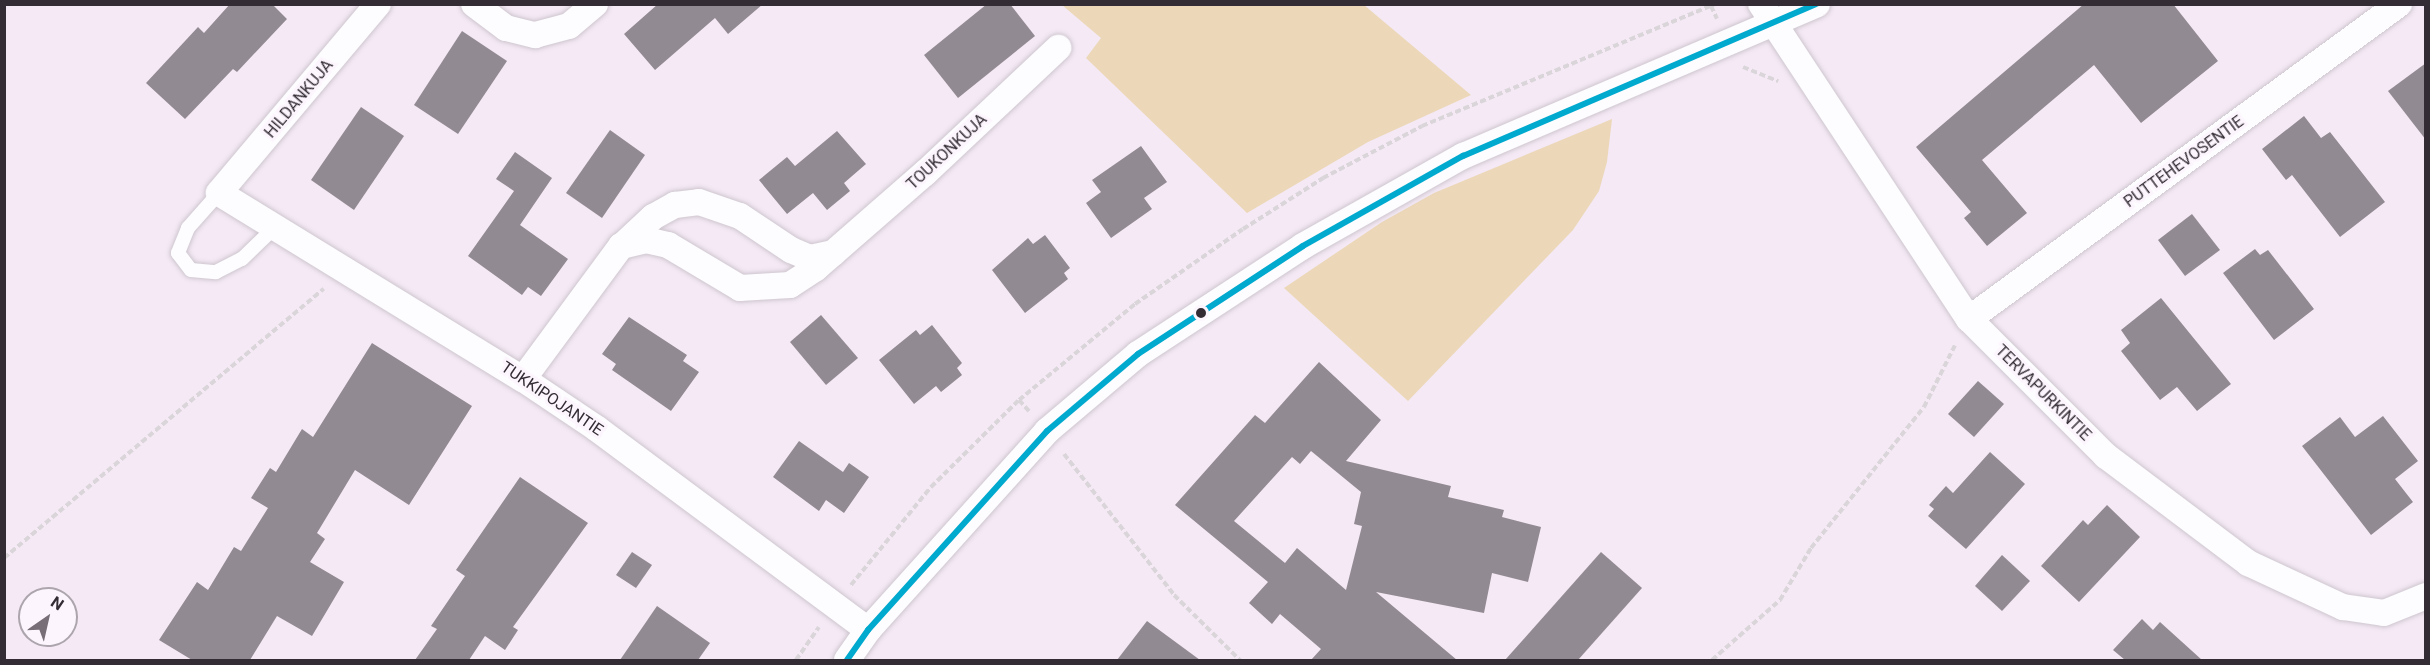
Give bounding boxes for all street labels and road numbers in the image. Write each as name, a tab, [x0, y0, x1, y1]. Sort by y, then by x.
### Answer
street label: HILDANKUJA	[261, 56, 337, 142]
street label: TOUKONKUJA	[903, 110, 991, 194]
street label: PUTTEHEVOSENTIE	[2120, 112, 2248, 212]
street label: TERVAPURKINTIE	[1991, 341, 2095, 445]
street label: TUKKIPOJANTIE	[497, 358, 607, 440]

